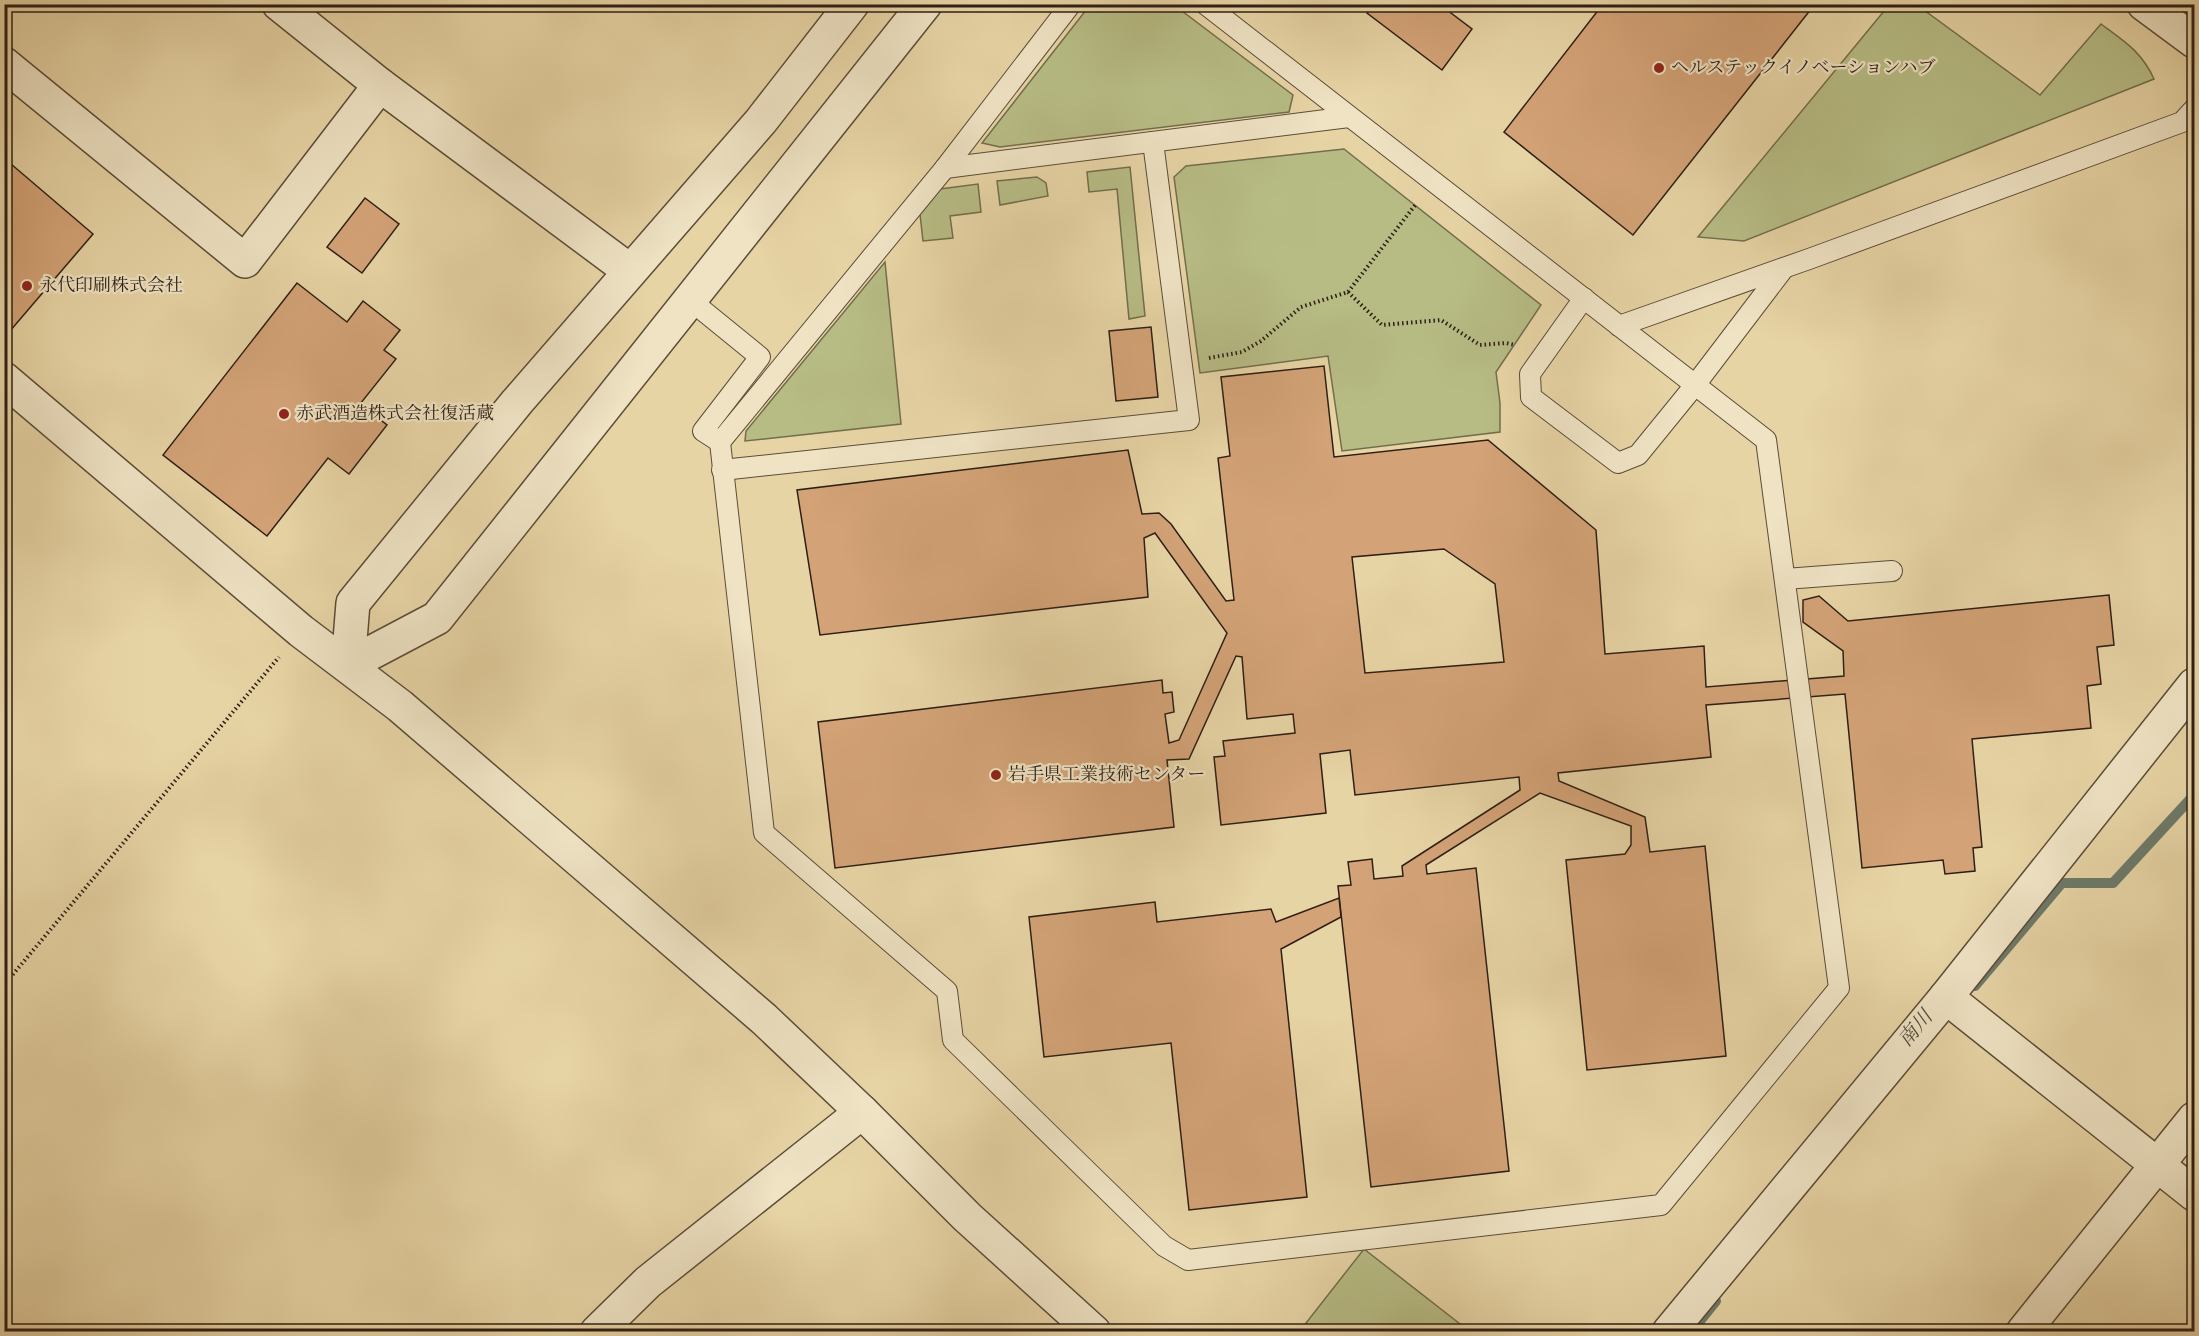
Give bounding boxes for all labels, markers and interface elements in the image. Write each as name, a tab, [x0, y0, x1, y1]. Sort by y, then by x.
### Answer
place label: ヘルステックイノベーションハブ	[1671, 57, 1935, 80]
marker: ヘルステックイノベーションハブ	[1652, 61, 1666, 75]
place label: 永代印刷株式会社	[39, 275, 183, 298]
marker: 永代印刷株式会社	[20, 279, 34, 293]
place label: 赤武酒造株式会社復活蔵	[296, 403, 494, 426]
marker: 赤武酒造株式会社復活蔵	[277, 407, 291, 421]
place label: 岩手県工業技術センター	[1008, 764, 1205, 787]
marker: 岩手県工業技術センター	[989, 768, 1003, 782]
water label: 南川	[1894, 1004, 1940, 1052]

